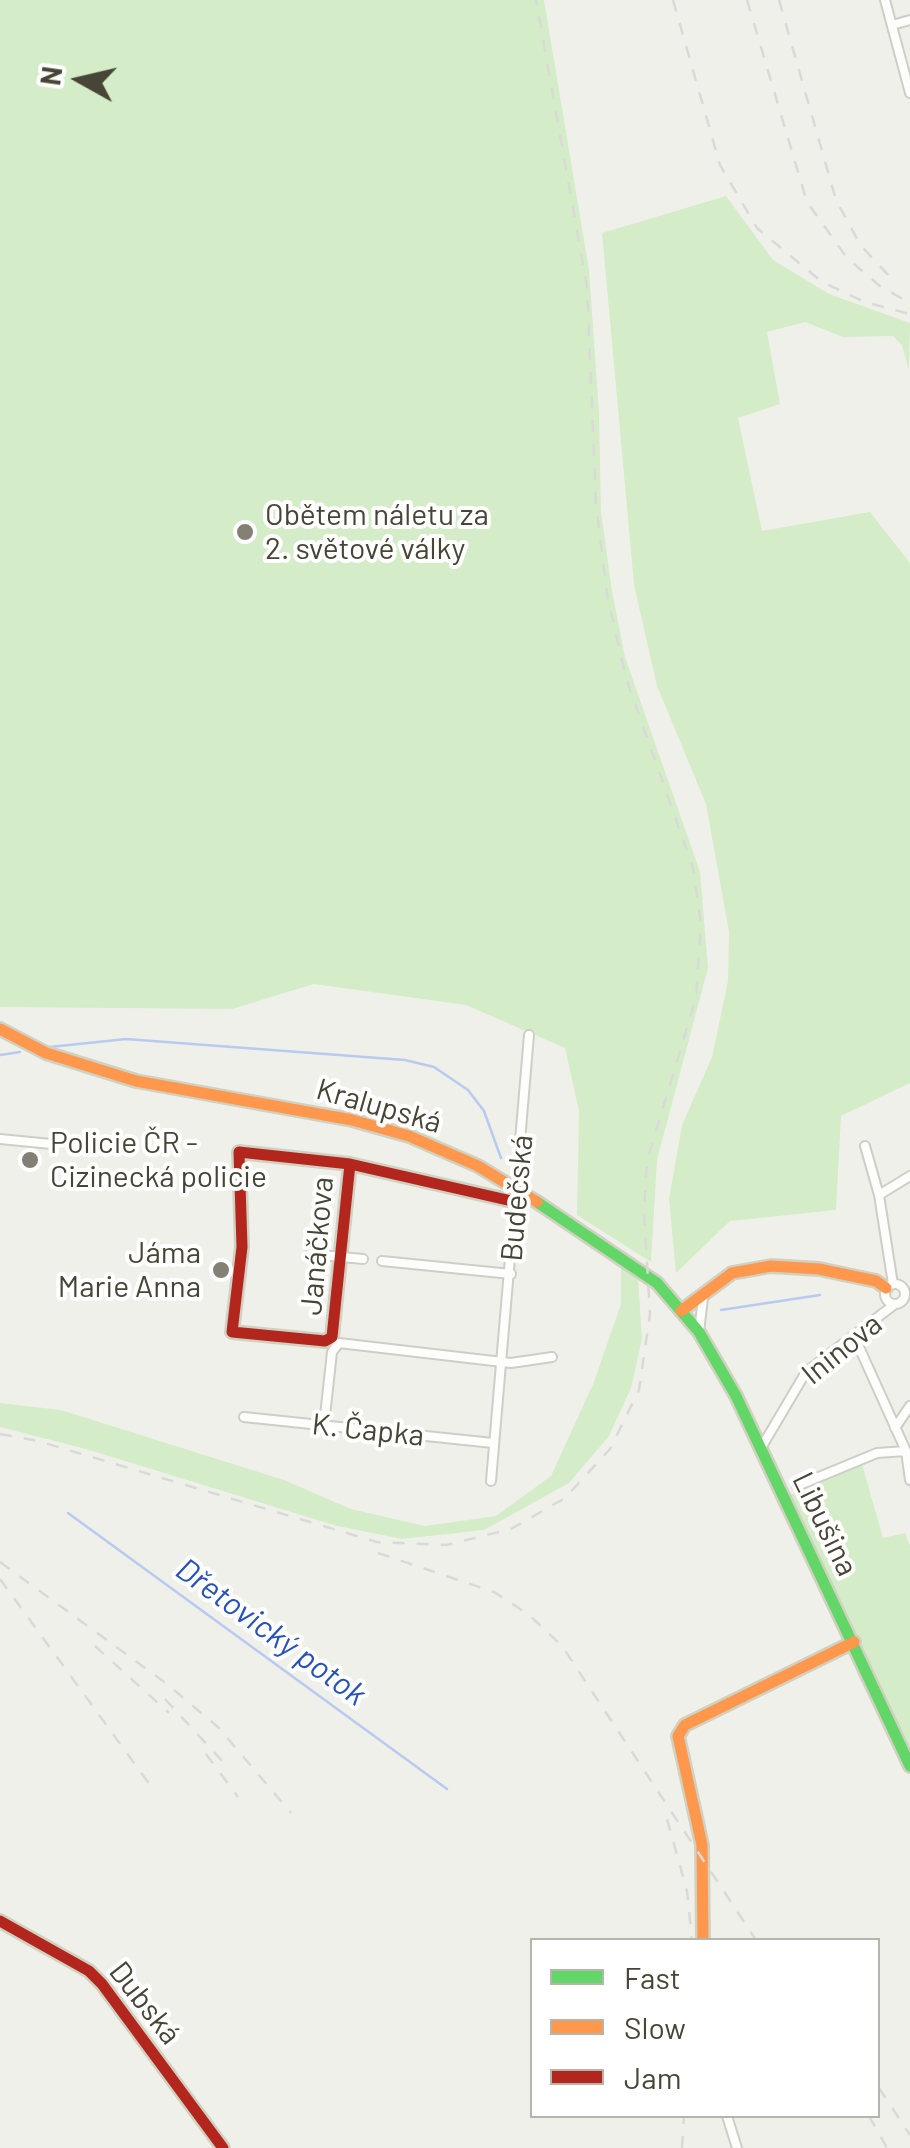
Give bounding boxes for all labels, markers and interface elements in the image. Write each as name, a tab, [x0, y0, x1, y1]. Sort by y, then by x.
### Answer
north arrow	[30, 30, 130, 130]
text: N	[32, 64, 68, 87]
place label: Obětem náletu za 2. světové války	[265, 497, 489, 568]
marker: Obětem náletu za 2. světové války	[234, 521, 256, 543]
street label: Kralupská	[312, 1071, 446, 1141]
place label: Policie ČR - Cizinecká policie	[50, 1125, 267, 1196]
street label: Budečská	[494, 1133, 540, 1263]
marker: Policie ČR - Cizinecká policie	[19, 1149, 41, 1171]
street label: Janáčkova	[293, 1175, 341, 1317]
place label: Jáma Marie Anna	[58, 1235, 201, 1306]
marker: Jáma Marie Anna	[210, 1259, 232, 1281]
street label: Ininova	[795, 1306, 889, 1392]
street label: K. Čapka	[310, 1406, 426, 1454]
street label: Libušina	[785, 1466, 865, 1582]
water label: Dřetovický potok	[168, 1550, 374, 1714]
legend	[530, 1938, 880, 2118]
street label: Dubská	[102, 1954, 188, 2052]
text: Fast	[624, 1959, 681, 1995]
text: Slow	[624, 2009, 686, 2045]
text: Jam	[624, 2059, 681, 2095]

